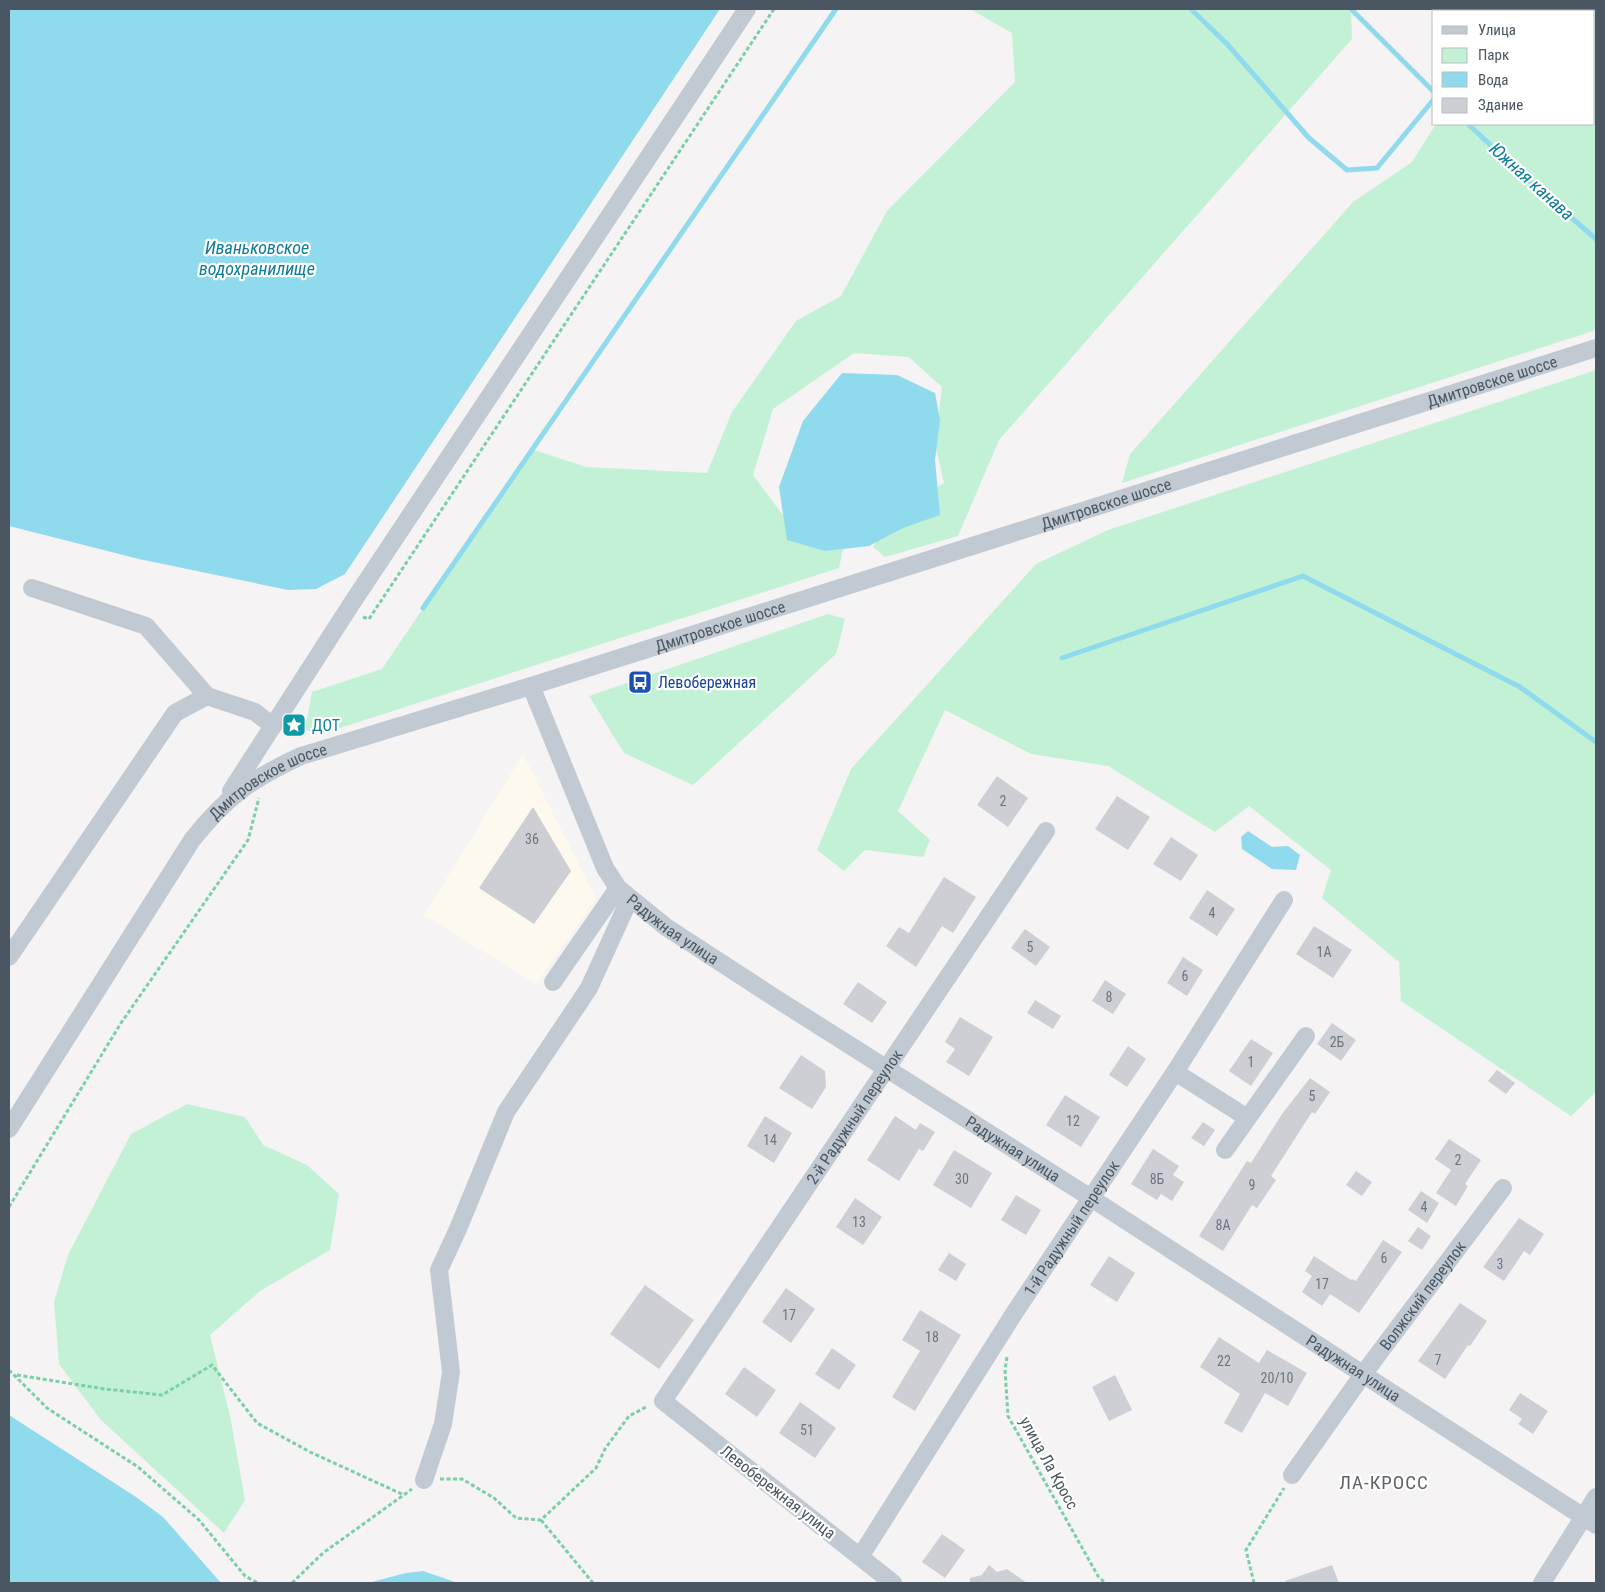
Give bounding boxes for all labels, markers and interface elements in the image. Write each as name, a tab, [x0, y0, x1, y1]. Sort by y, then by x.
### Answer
legend	[1432, 10, 1595, 125]
text: Улица	[1478, 21, 1516, 39]
text: Парк	[1478, 46, 1509, 64]
text: Вода	[1478, 71, 1508, 89]
text: Здание	[1478, 96, 1523, 114]
water label: Южная канава	[1486, 138, 1578, 224]
water label: Иваньковское водохранилище	[199, 237, 315, 279]
street label: Дмитровское шоссе	[1425, 351, 1559, 411]
street label: Дмитровское шоссе	[1039, 474, 1173, 533]
street label: Дмитровское шоссе	[652, 596, 787, 656]
bus stop icon: Левобережная	[627, 669, 653, 695]
place label: Левобережная	[658, 673, 756, 692]
place icon: ДОТ	[281, 712, 307, 738]
place label: ДОТ	[312, 716, 340, 735]
street label: Дмитровское шоссе	[205, 739, 329, 824]
house number: 2	[1000, 793, 1007, 809]
house number: 36	[525, 831, 539, 847]
street label: Радужная улица	[623, 890, 722, 968]
house number: 4	[1209, 905, 1216, 921]
house number: 5	[1027, 939, 1034, 955]
house number: 1А	[1317, 944, 1331, 960]
house number: 6	[1182, 968, 1189, 984]
house number: 8	[1106, 989, 1113, 1005]
house number: 2Б	[1330, 1034, 1345, 1050]
street label: 2-й Радужный переулок	[802, 1045, 906, 1187]
house number: 1	[1248, 1054, 1254, 1070]
house number: 5	[1309, 1088, 1316, 1104]
street label: Радужная улица	[962, 1112, 1064, 1186]
house number: 12	[1066, 1113, 1080, 1129]
house number: 14	[763, 1132, 777, 1148]
house number: 2	[1455, 1152, 1462, 1168]
street label: 1-й Радужный переулок	[1019, 1157, 1123, 1299]
house number: 30	[955, 1171, 969, 1187]
house number: 8Б	[1150, 1171, 1165, 1187]
house number: 9	[1249, 1177, 1255, 1193]
house number: 4	[1421, 1199, 1428, 1215]
house number: 13	[852, 1214, 866, 1230]
house number: 8А	[1216, 1217, 1230, 1233]
street label: Волжский переулок	[1375, 1237, 1470, 1354]
house number: 6	[1381, 1250, 1388, 1266]
house number: 3	[1497, 1256, 1503, 1272]
house number: 17	[1315, 1276, 1329, 1292]
house number: 17	[782, 1307, 796, 1323]
house number: 18	[925, 1329, 939, 1345]
street label: Радужная улица	[1303, 1331, 1404, 1405]
house number: 7	[1435, 1352, 1442, 1368]
house number: 22	[1217, 1353, 1231, 1369]
house number: 20/10	[1261, 1370, 1294, 1386]
street label: улица Ла Кросс	[1016, 1413, 1082, 1513]
house number: 51	[800, 1422, 814, 1438]
street label: Левобережная улица	[717, 1441, 839, 1543]
district label: ЛА-КРОСС	[1339, 1471, 1429, 1494]

